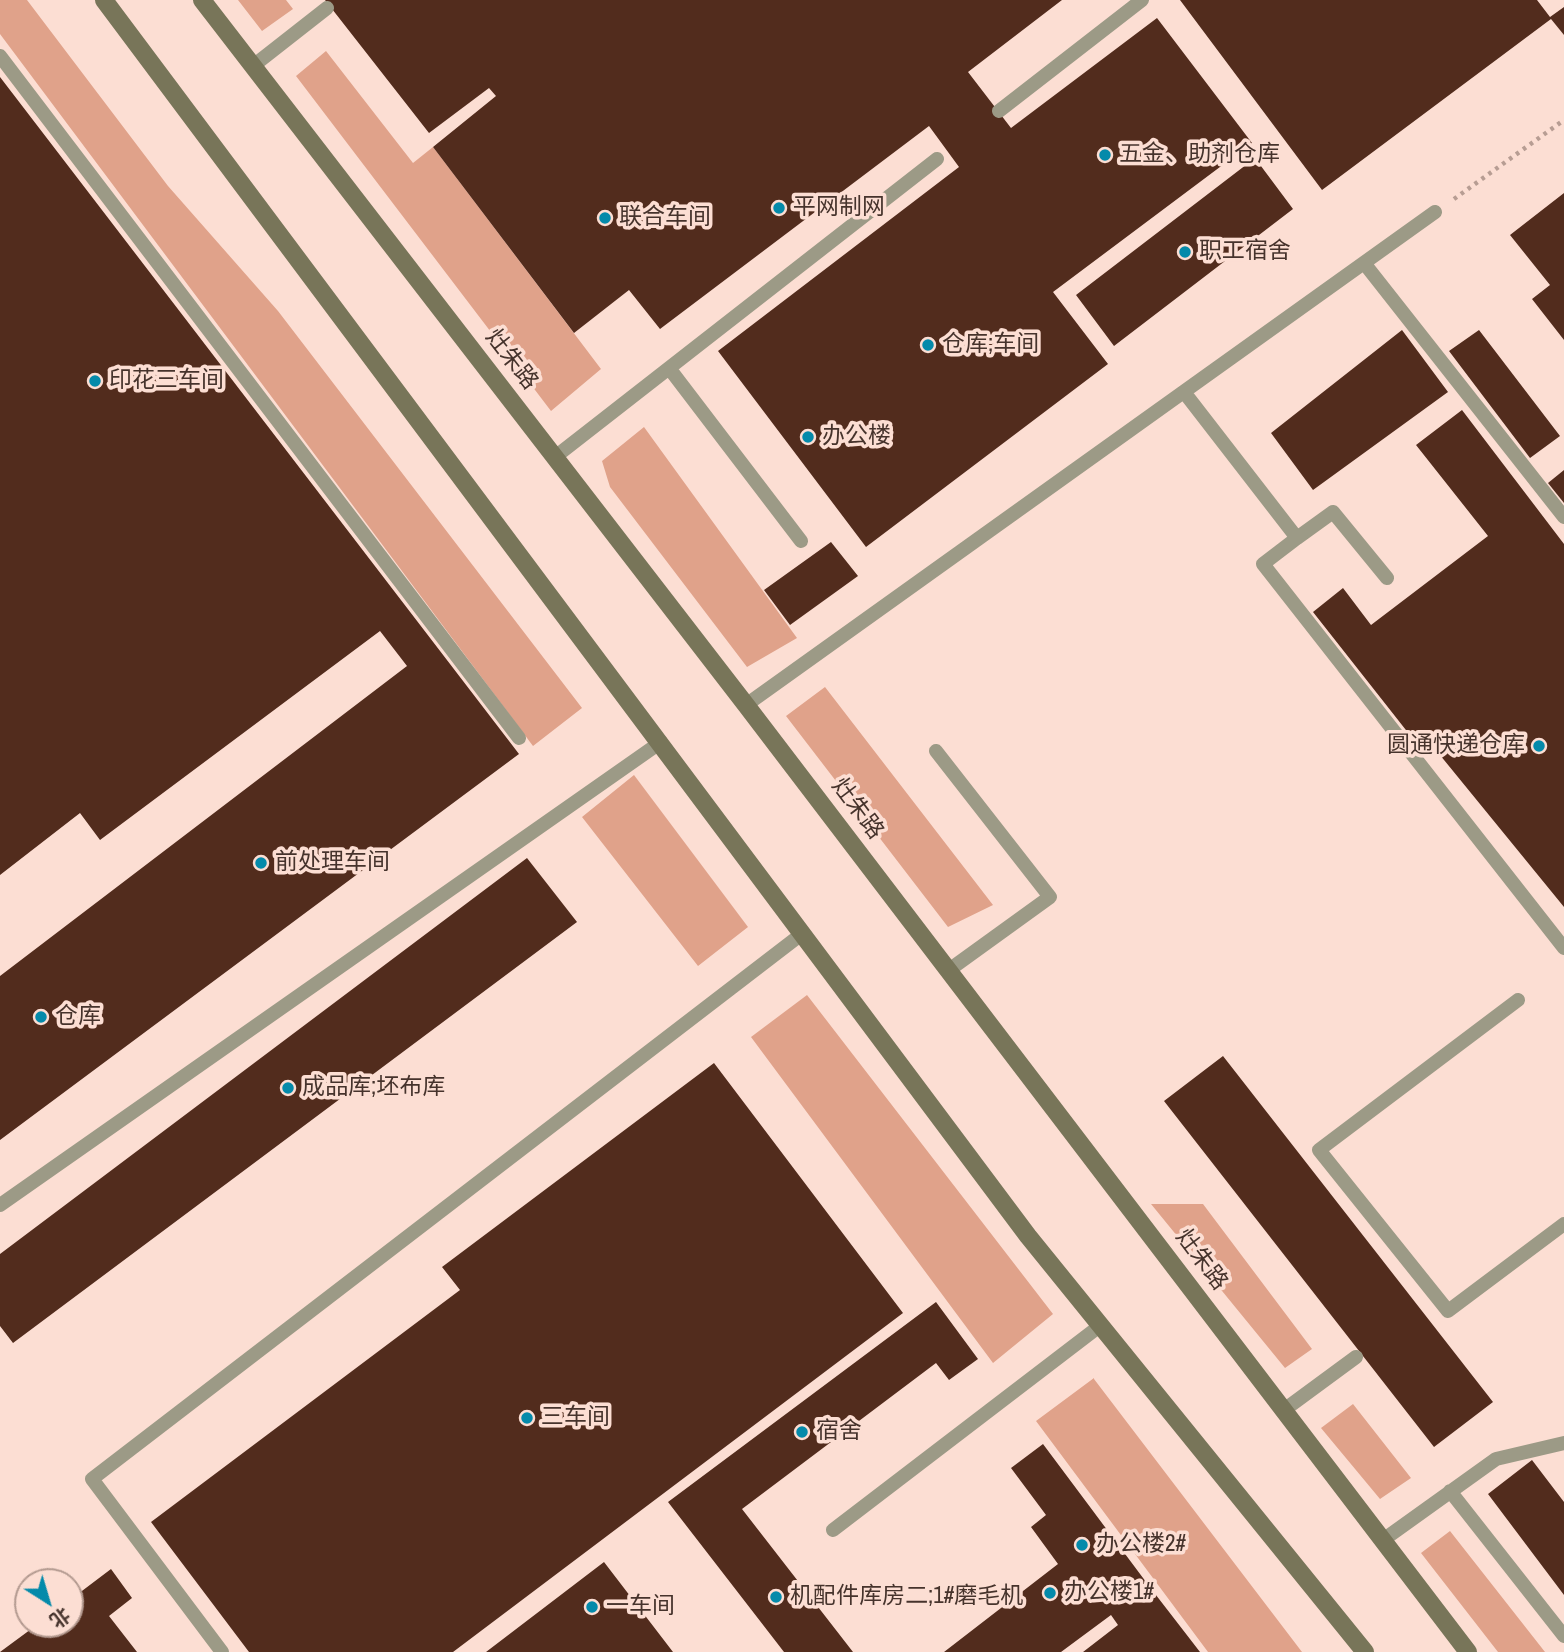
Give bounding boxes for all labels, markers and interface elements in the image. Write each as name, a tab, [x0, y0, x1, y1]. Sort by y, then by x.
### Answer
place label: 五金、助剂仓库	[1119, 141, 1280, 169]
marker: 五金、助剂仓库	[1097, 147, 1113, 163]
place label: 平网制网	[793, 194, 885, 222]
marker: 平网制网	[771, 200, 787, 216]
place label: 联合车间	[619, 204, 711, 232]
marker: 联合车间	[597, 210, 613, 226]
place label: 职工宿舍	[1199, 238, 1291, 266]
marker: 职工宿舍	[1177, 244, 1193, 260]
street label: 灶朱路	[479, 324, 543, 396]
place label: 仓库;车间	[942, 331, 1039, 359]
marker: 仓库;车间	[920, 337, 936, 353]
place label: 印花三车间	[109, 367, 224, 395]
marker: 印花三车间	[87, 373, 103, 389]
place label: 办公楼	[822, 423, 891, 451]
marker: 办公楼	[800, 429, 816, 445]
place label: 圆通快递仓库	[1387, 732, 1525, 760]
marker: 圆通快递仓库	[1531, 738, 1547, 754]
street label: 灶朱路	[825, 773, 889, 845]
place label: 前处理车间	[275, 849, 390, 877]
marker: 前处理车间	[253, 855, 269, 871]
place label: 仓库	[55, 1003, 101, 1031]
marker: 仓库	[33, 1009, 49, 1025]
place label: 成品库;坯布库	[302, 1074, 445, 1102]
marker: 成品库;坯布库	[280, 1080, 296, 1096]
street label: 灶朱路	[1169, 1224, 1233, 1296]
place label: 三车间	[541, 1404, 610, 1432]
marker: 三车间	[519, 1410, 535, 1426]
place label: 宿舍	[816, 1418, 862, 1446]
marker: 宿舍	[794, 1424, 810, 1440]
place label: 办公楼2#	[1096, 1531, 1186, 1559]
marker: 办公楼2#	[1074, 1537, 1090, 1553]
north arrow	[14, 1568, 84, 1638]
place label: 办公楼1#	[1064, 1579, 1154, 1607]
place label: 机配件库房二;1#磨毛机	[790, 1583, 1023, 1611]
marker: 办公楼1#	[1042, 1585, 1058, 1601]
marker: 机配件库房二;1#磨毛机	[768, 1589, 784, 1605]
place label: 一车间	[606, 1593, 675, 1621]
marker: 一车间	[584, 1599, 600, 1615]
text: 北	[45, 1602, 76, 1634]

